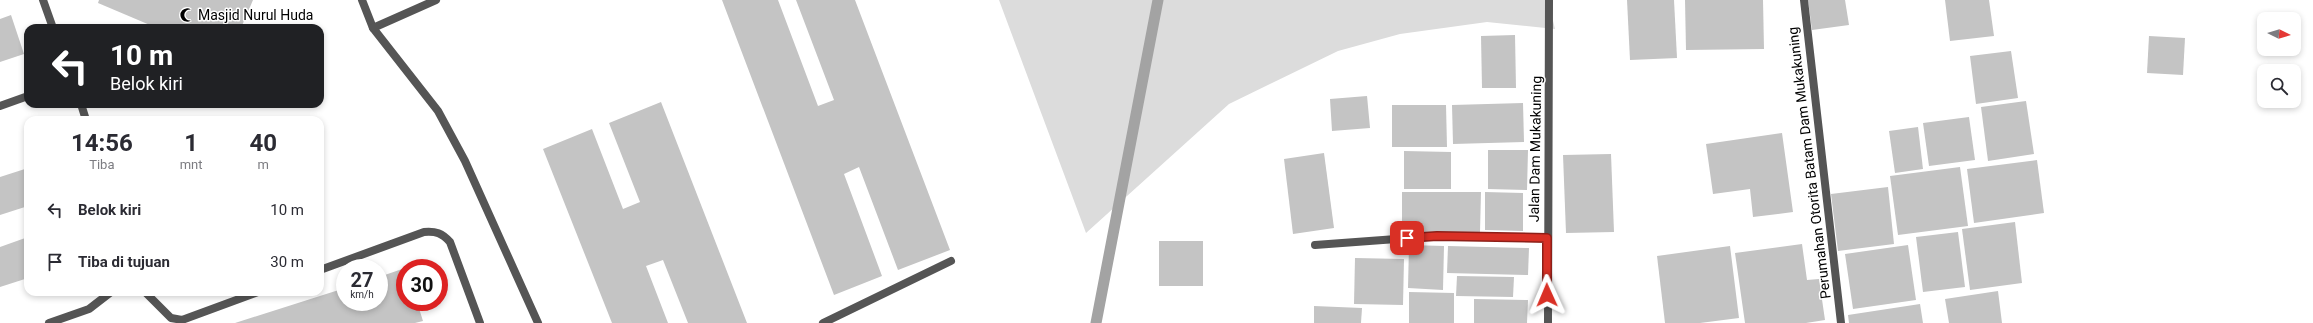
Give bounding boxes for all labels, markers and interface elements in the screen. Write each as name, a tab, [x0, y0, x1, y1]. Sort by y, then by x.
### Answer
mosque icon: Masjid Nurul Huda	[179, 7, 195, 23]
place label: Masjid Nurul Huda	[198, 7, 313, 23]
north arrow	[2257, 12, 2301, 56]
map controls	[2257, 12, 2301, 108]
street label: Perumahan Otorita Batam Dam Mukakuning	[1784, 26, 1834, 300]
text: 10 m	[110, 39, 173, 72]
icon: left	[44, 40, 96, 92]
button: search	[2257, 64, 2301, 108]
text: Belok kiri	[110, 73, 183, 94]
street label: Jalan Dam Mukakuning	[1526, 76, 1544, 222]
text: 14:56	[71, 129, 133, 157]
text: 1	[184, 129, 198, 157]
text: 40	[250, 129, 277, 157]
text: Tiba	[89, 157, 115, 172]
text: mnt	[180, 157, 203, 172]
text: m	[258, 157, 269, 172]
icon: left	[44, 199, 66, 221]
text: Belok kiri	[78, 201, 141, 219]
text: 10 m	[270, 201, 304, 219]
pin	[1390, 221, 1424, 255]
icon: arrive	[1396, 227, 1418, 249]
icon: arrive	[44, 251, 66, 273]
text: Tiba di tujuan	[78, 253, 170, 271]
text: 30 m	[270, 253, 304, 271]
speed limit sign: 30	[396, 259, 448, 311]
text: 27	[351, 268, 373, 292]
position arrow	[1526, 274, 1568, 316]
text: km/h	[350, 289, 374, 300]

